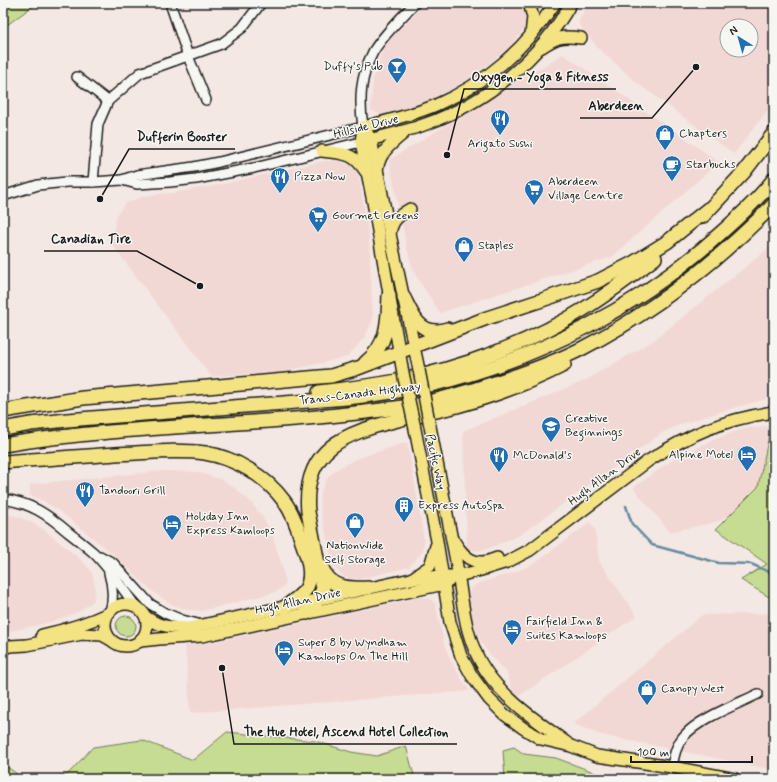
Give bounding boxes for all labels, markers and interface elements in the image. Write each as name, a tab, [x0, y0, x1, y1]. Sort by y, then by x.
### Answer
north arrow	[719, 18, 759, 58]
text: N	[726, 23, 741, 39]
bar icon: Duffy's Pub	[386, 56, 408, 84]
place label: Duffy's Pub	[324, 59, 384, 75]
callout: Oxygen - Yoga & Fitness	[464, 64, 616, 89]
text: Oxygen - Yoga & Fitness	[471, 69, 609, 89]
callout: Aberdeen	[580, 93, 652, 118]
text: Aberdeen	[588, 98, 644, 115]
restaurant icon: Arigato Sushi	[489, 108, 511, 136]
street label: Hillside Drive	[332, 111, 400, 143]
shop icon: Chapters	[654, 123, 676, 151]
callout: Dufferin Booster	[129, 124, 235, 149]
place label: Chapters	[679, 126, 727, 142]
text: Dufferin Booster	[137, 129, 228, 146]
place label: Arigato Sushi	[468, 136, 533, 153]
cafe icon: Starbucks	[661, 154, 683, 182]
place label: Starbucks	[686, 157, 736, 173]
restaurant icon: Pizza Now	[269, 166, 291, 194]
place label: Pizza Now	[294, 169, 345, 185]
place label: Aberdeen Village Centre	[548, 174, 623, 204]
supermarket icon: Aberdeen Village Centre	[523, 178, 545, 206]
supermarket icon: Gourmet Greens	[307, 205, 329, 233]
place label: Gourmet Greens	[332, 208, 419, 224]
callout: Canadian Tire	[44, 226, 137, 251]
text: Canadian Tire	[51, 231, 131, 248]
shop icon: Staples	[453, 235, 475, 263]
place label: Staples	[478, 238, 514, 254]
street label: Trans-Canada Highway	[298, 379, 422, 410]
place label: Creative Beginnings	[565, 411, 623, 442]
school or university icon: Creative Beginnings	[540, 415, 562, 443]
street label: Pacific Way	[421, 432, 449, 492]
street label: Hugh Allan Drive	[565, 444, 645, 510]
hotel icon: Alpine Motel	[736, 444, 758, 472]
restaurant icon: McDonald's	[488, 445, 510, 473]
place label: Alpine Motel	[669, 447, 733, 463]
place label: McDonald's	[513, 448, 573, 464]
restaurant icon: Tandoori Grill	[74, 480, 96, 508]
place label: Tandoori Grill	[99, 483, 166, 499]
building icon: Express AutoSpa	[393, 495, 415, 523]
place label: Express AutoSpa	[418, 498, 505, 514]
place label: Holiday Inn Express Kamloops	[186, 509, 276, 539]
shop icon: NationWide Self Storage	[344, 511, 366, 539]
hotel icon: Holiday Inn Express Kamloops	[161, 513, 183, 541]
place label: NationWide Self Storage	[324, 538, 386, 568]
street label: Hugh Allan Drive	[254, 585, 343, 620]
place label: Fairfield Inn & Suites Kamloops	[526, 614, 607, 644]
hotel icon: Fairfield Inn & Suites Kamloops	[501, 618, 523, 646]
place label: Super 8 by Wyndham Kamloops On The Hill	[298, 635, 408, 665]
hotel icon: Super 8 by Wyndham Kamloops On The Hill	[273, 639, 295, 667]
shop icon: Canopy West	[636, 678, 658, 706]
place label: Canopy West	[661, 681, 725, 697]
callout: The Hue Hotel, Ascend Hotel Collection	[234, 719, 457, 744]
text: The Hue Hotel, Ascend Hotel Collection	[244, 724, 449, 741]
scale bar	[631, 738, 752, 764]
text: 100 m	[637, 745, 669, 761]

